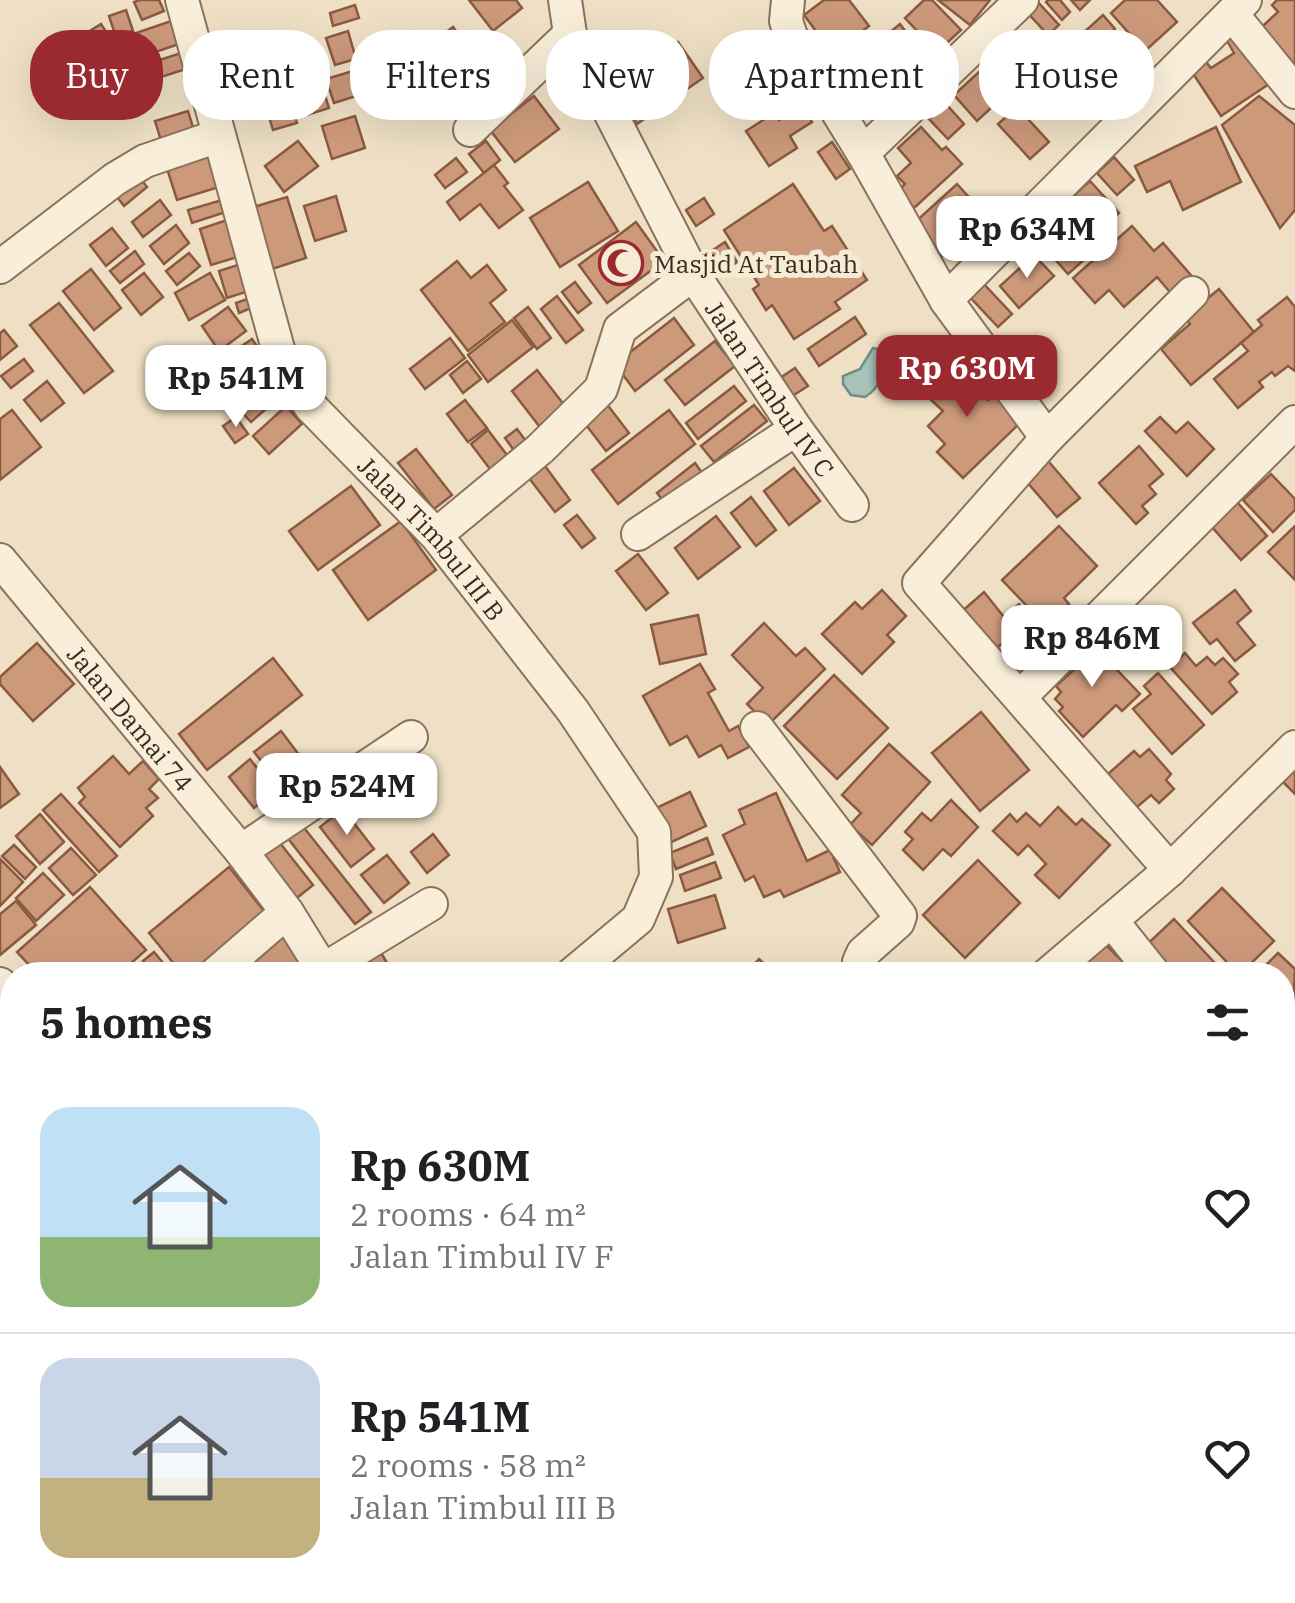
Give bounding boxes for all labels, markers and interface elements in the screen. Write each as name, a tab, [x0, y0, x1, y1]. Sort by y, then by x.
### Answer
chip: Buy	[30, 30, 163, 120]
chip: Rent	[183, 30, 330, 120]
chip: Filters	[350, 30, 526, 120]
chip: New	[546, 30, 689, 120]
chip: Apartment	[709, 30, 959, 120]
chip: House	[979, 30, 1154, 120]
pin: Rp 634M	[935, 196, 1119, 281]
text: Rp 634M	[958, 207, 1096, 249]
mosque icon: Masjid At Taubah	[598, 240, 644, 286]
place label: Masjid At Taubah	[654, 247, 858, 280]
street label: Jalan Timbul IV C	[698, 294, 842, 483]
pin: Rp 630M	[875, 335, 1059, 420]
pin: Rp 541M	[144, 345, 328, 430]
text: Rp 630M	[898, 346, 1036, 388]
text: Rp 541M	[167, 356, 305, 398]
street label: Jalan Timbul III B	[351, 449, 513, 627]
pin: Rp 846M	[1000, 605, 1184, 690]
text: Rp 846M	[1023, 616, 1161, 658]
street label: Jalan Damai 74	[60, 638, 201, 798]
pin: Rp 524M	[255, 753, 439, 838]
text: Rp 524M	[278, 764, 416, 806]
text: 5 homes	[40, 995, 213, 1050]
icon: filters	[1200, 995, 1255, 1050]
text: Rp 630M	[350, 1138, 530, 1193]
icon: home	[120, 1147, 240, 1267]
icon: heart	[1200, 1180, 1255, 1235]
text: 2 rooms · 64 m²	[350, 1193, 586, 1235]
text: Jalan Timbul IV F	[350, 1235, 614, 1277]
text: Rp 541M	[350, 1389, 530, 1444]
icon: home	[120, 1398, 240, 1518]
icon: heart	[1200, 1431, 1255, 1486]
text: 2 rooms · 58 m²	[350, 1444, 586, 1486]
text: Jalan Timbul III B	[350, 1486, 616, 1528]

